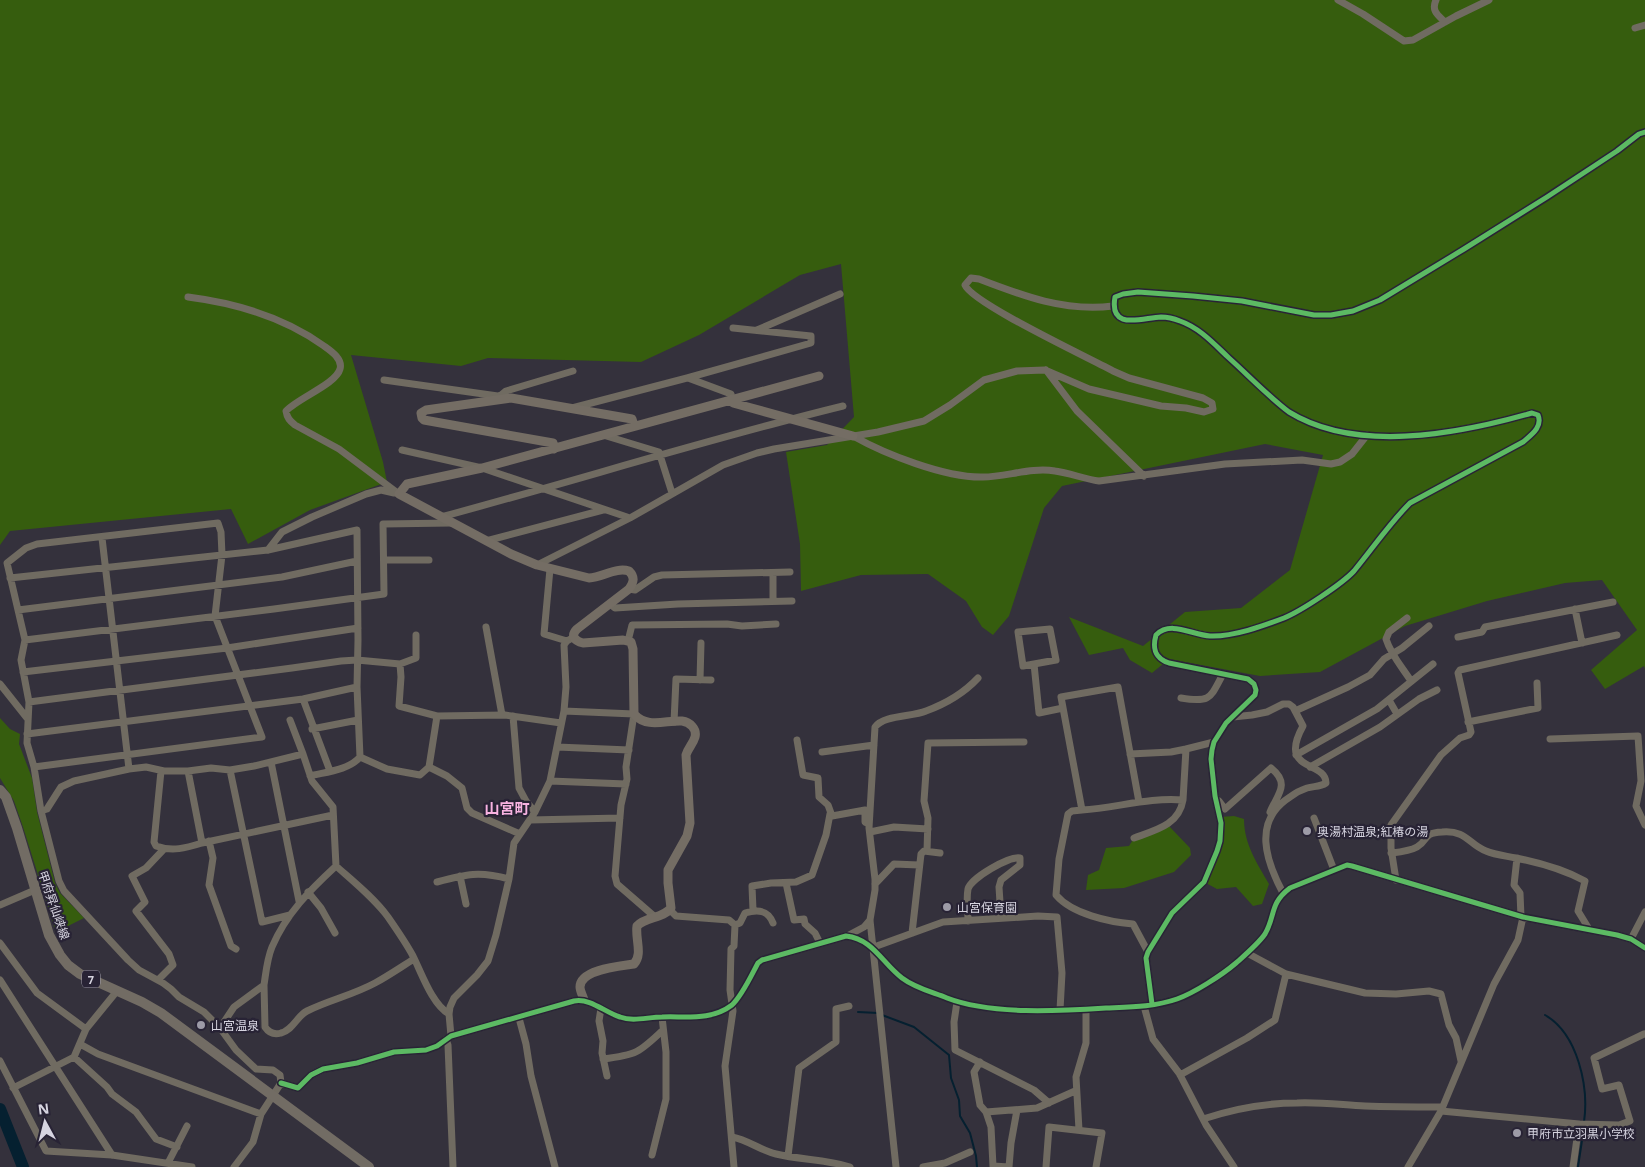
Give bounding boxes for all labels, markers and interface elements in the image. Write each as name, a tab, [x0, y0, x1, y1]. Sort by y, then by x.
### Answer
district label: 山宮町	[484, 798, 530, 818]
place label: 奥湯村温泉;紅椿の湯	[1317, 823, 1428, 840]
marker: 奥湯村温泉;紅椿の湯	[1301, 825, 1313, 837]
street label: 甲府昇仙峡線	[34, 868, 74, 942]
place label: 山宮保育園	[957, 899, 1017, 916]
marker: 山宮保育園	[941, 901, 953, 913]
road number: 7	[82, 971, 100, 988]
place label: 山宮温泉	[211, 1017, 259, 1034]
marker: 山宮温泉	[195, 1019, 207, 1031]
north arrow	[20, 1097, 70, 1147]
text: N	[37, 1098, 50, 1119]
place label: 甲府市立羽黒小学校	[1527, 1125, 1635, 1142]
marker: 甲府市立羽黒小学校	[1511, 1127, 1523, 1139]

